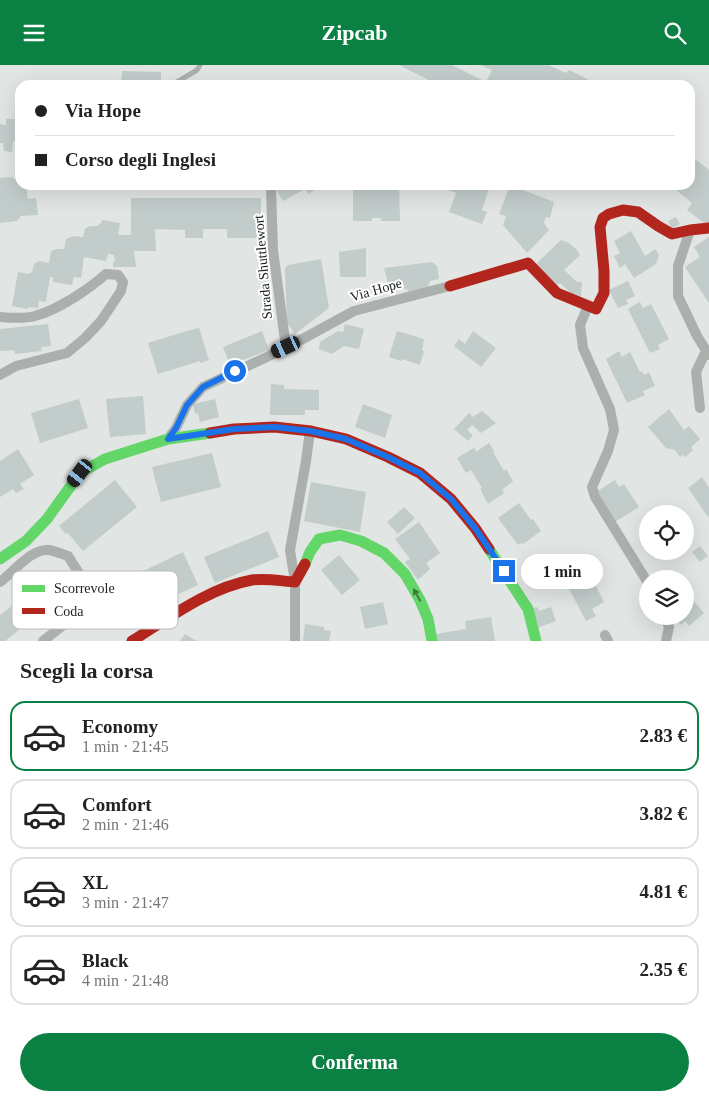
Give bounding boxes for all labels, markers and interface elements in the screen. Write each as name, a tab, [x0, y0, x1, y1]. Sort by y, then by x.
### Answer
icon: menu	[20, 19, 48, 47]
icon: search	[661, 19, 689, 47]
text: Zipcab	[321, 20, 388, 45]
text: Via Hope	[65, 100, 141, 121]
text: Corso degli Inglesi	[65, 149, 216, 170]
street label: Strada Shuttlewort	[251, 214, 275, 320]
street label: Via Hope	[348, 275, 404, 305]
car	[269, 334, 302, 360]
route start	[224, 360, 246, 382]
car	[64, 457, 95, 489]
map controls	[639, 505, 694, 625]
button: locate	[639, 505, 694, 560]
callout: 1 min	[522, 553, 604, 589]
route end	[493, 560, 515, 582]
text: 1 min	[543, 563, 581, 580]
button: layers	[639, 570, 694, 625]
legend	[12, 571, 178, 629]
text: Scorrevole	[54, 581, 115, 596]
one-way arrow	[413, 588, 421, 602]
text: Coda	[54, 604, 84, 619]
text: Scegli la corsa	[20, 658, 153, 683]
icon: car	[22, 714, 67, 759]
text: Economy	[82, 716, 158, 737]
text: 2.83 €	[640, 725, 687, 746]
text: 1 min · 21:45	[82, 738, 169, 755]
icon: car	[22, 792, 67, 837]
text: Comfort	[82, 794, 152, 815]
text: 3.82 €	[640, 803, 687, 824]
text: 2 min · 21:46	[82, 816, 169, 833]
icon: car	[22, 870, 67, 915]
text: XL	[82, 872, 108, 893]
text: 4.81 €	[640, 881, 687, 902]
text: 3 min · 21:47	[82, 894, 169, 911]
icon: car	[22, 948, 67, 993]
text: Black	[82, 950, 128, 971]
text: 2.35 €	[640, 959, 687, 980]
text: 4 min · 21:48	[82, 972, 169, 989]
button: Conferma	[20, 1033, 689, 1091]

